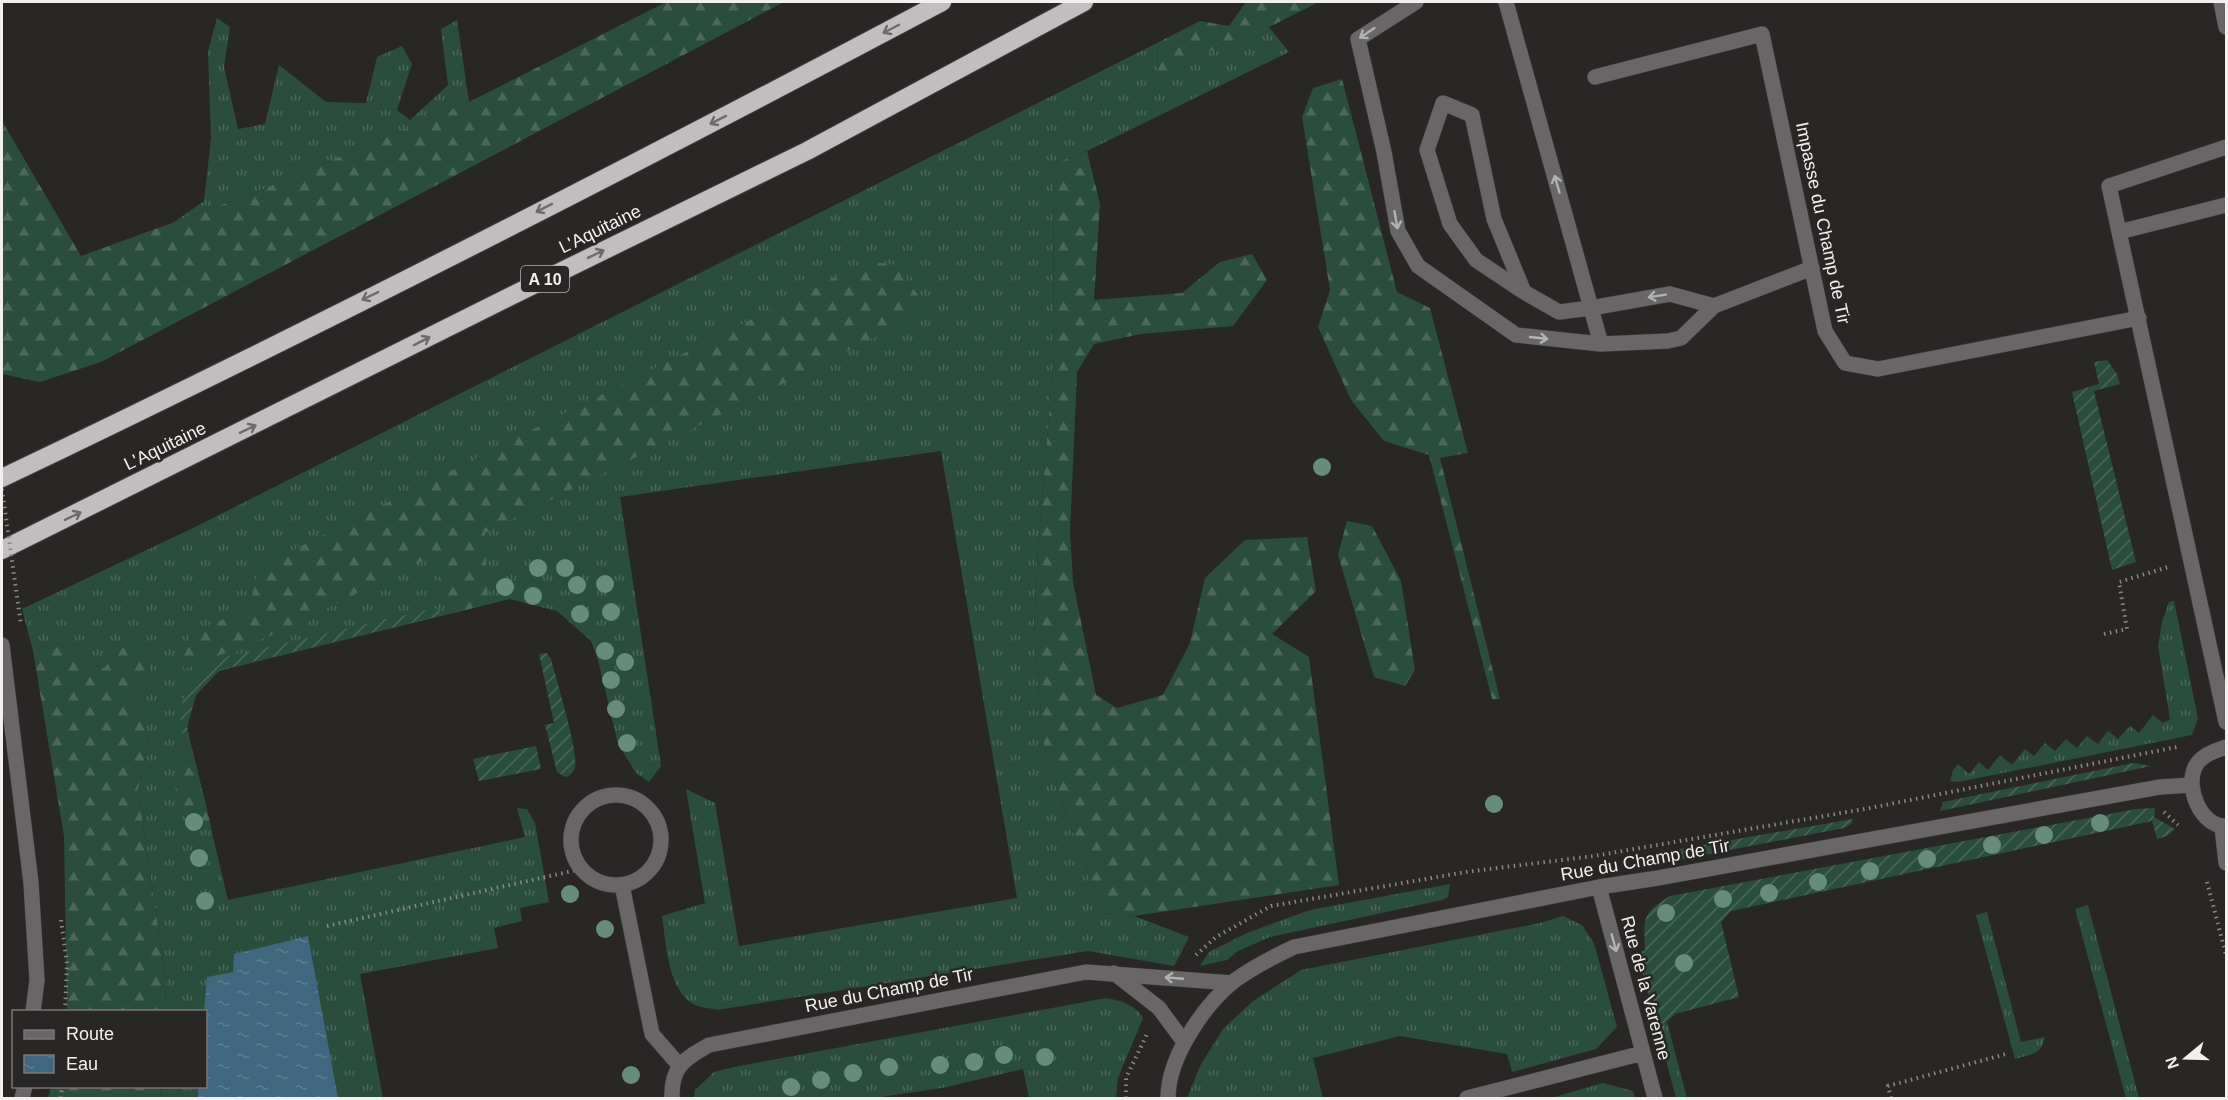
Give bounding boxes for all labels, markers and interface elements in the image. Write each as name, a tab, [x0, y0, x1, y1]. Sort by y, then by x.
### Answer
one-way arrow	[883, 23, 900, 35]
one-way arrow	[1359, 27, 1375, 39]
one-way arrow	[710, 114, 728, 126]
street label: Impasse du Champ de Tir	[1792, 120, 1854, 326]
one-way arrow	[1551, 175, 1562, 194]
street label: L'Aquitaine	[556, 201, 644, 257]
one-way arrow	[536, 203, 554, 214]
one-way arrow	[1390, 209, 1401, 229]
one-way arrow	[587, 248, 605, 259]
road number: A 10	[521, 266, 569, 292]
one-way arrow	[362, 291, 380, 302]
one-way arrow	[1648, 291, 1667, 302]
one-way arrow	[1528, 333, 1548, 344]
one-way arrow	[413, 335, 431, 347]
street label: L'Aquitaine	[121, 418, 209, 474]
one-way arrow	[238, 422, 256, 434]
one-way arrow	[64, 509, 82, 521]
street label: Rue du Champ de Tir	[1559, 835, 1731, 885]
street label: Rue de la Varenne	[1617, 914, 1675, 1062]
one-way arrow	[1608, 934, 1620, 953]
street label: Rue du Champ de Tir	[803, 964, 975, 1016]
one-way arrow	[1165, 972, 1185, 983]
legend	[12, 1010, 207, 1088]
text: Route	[66, 1024, 114, 1044]
north arrow	[2156, 1028, 2216, 1088]
text: Eau	[66, 1054, 98, 1074]
text: N	[2162, 1054, 2182, 1071]

